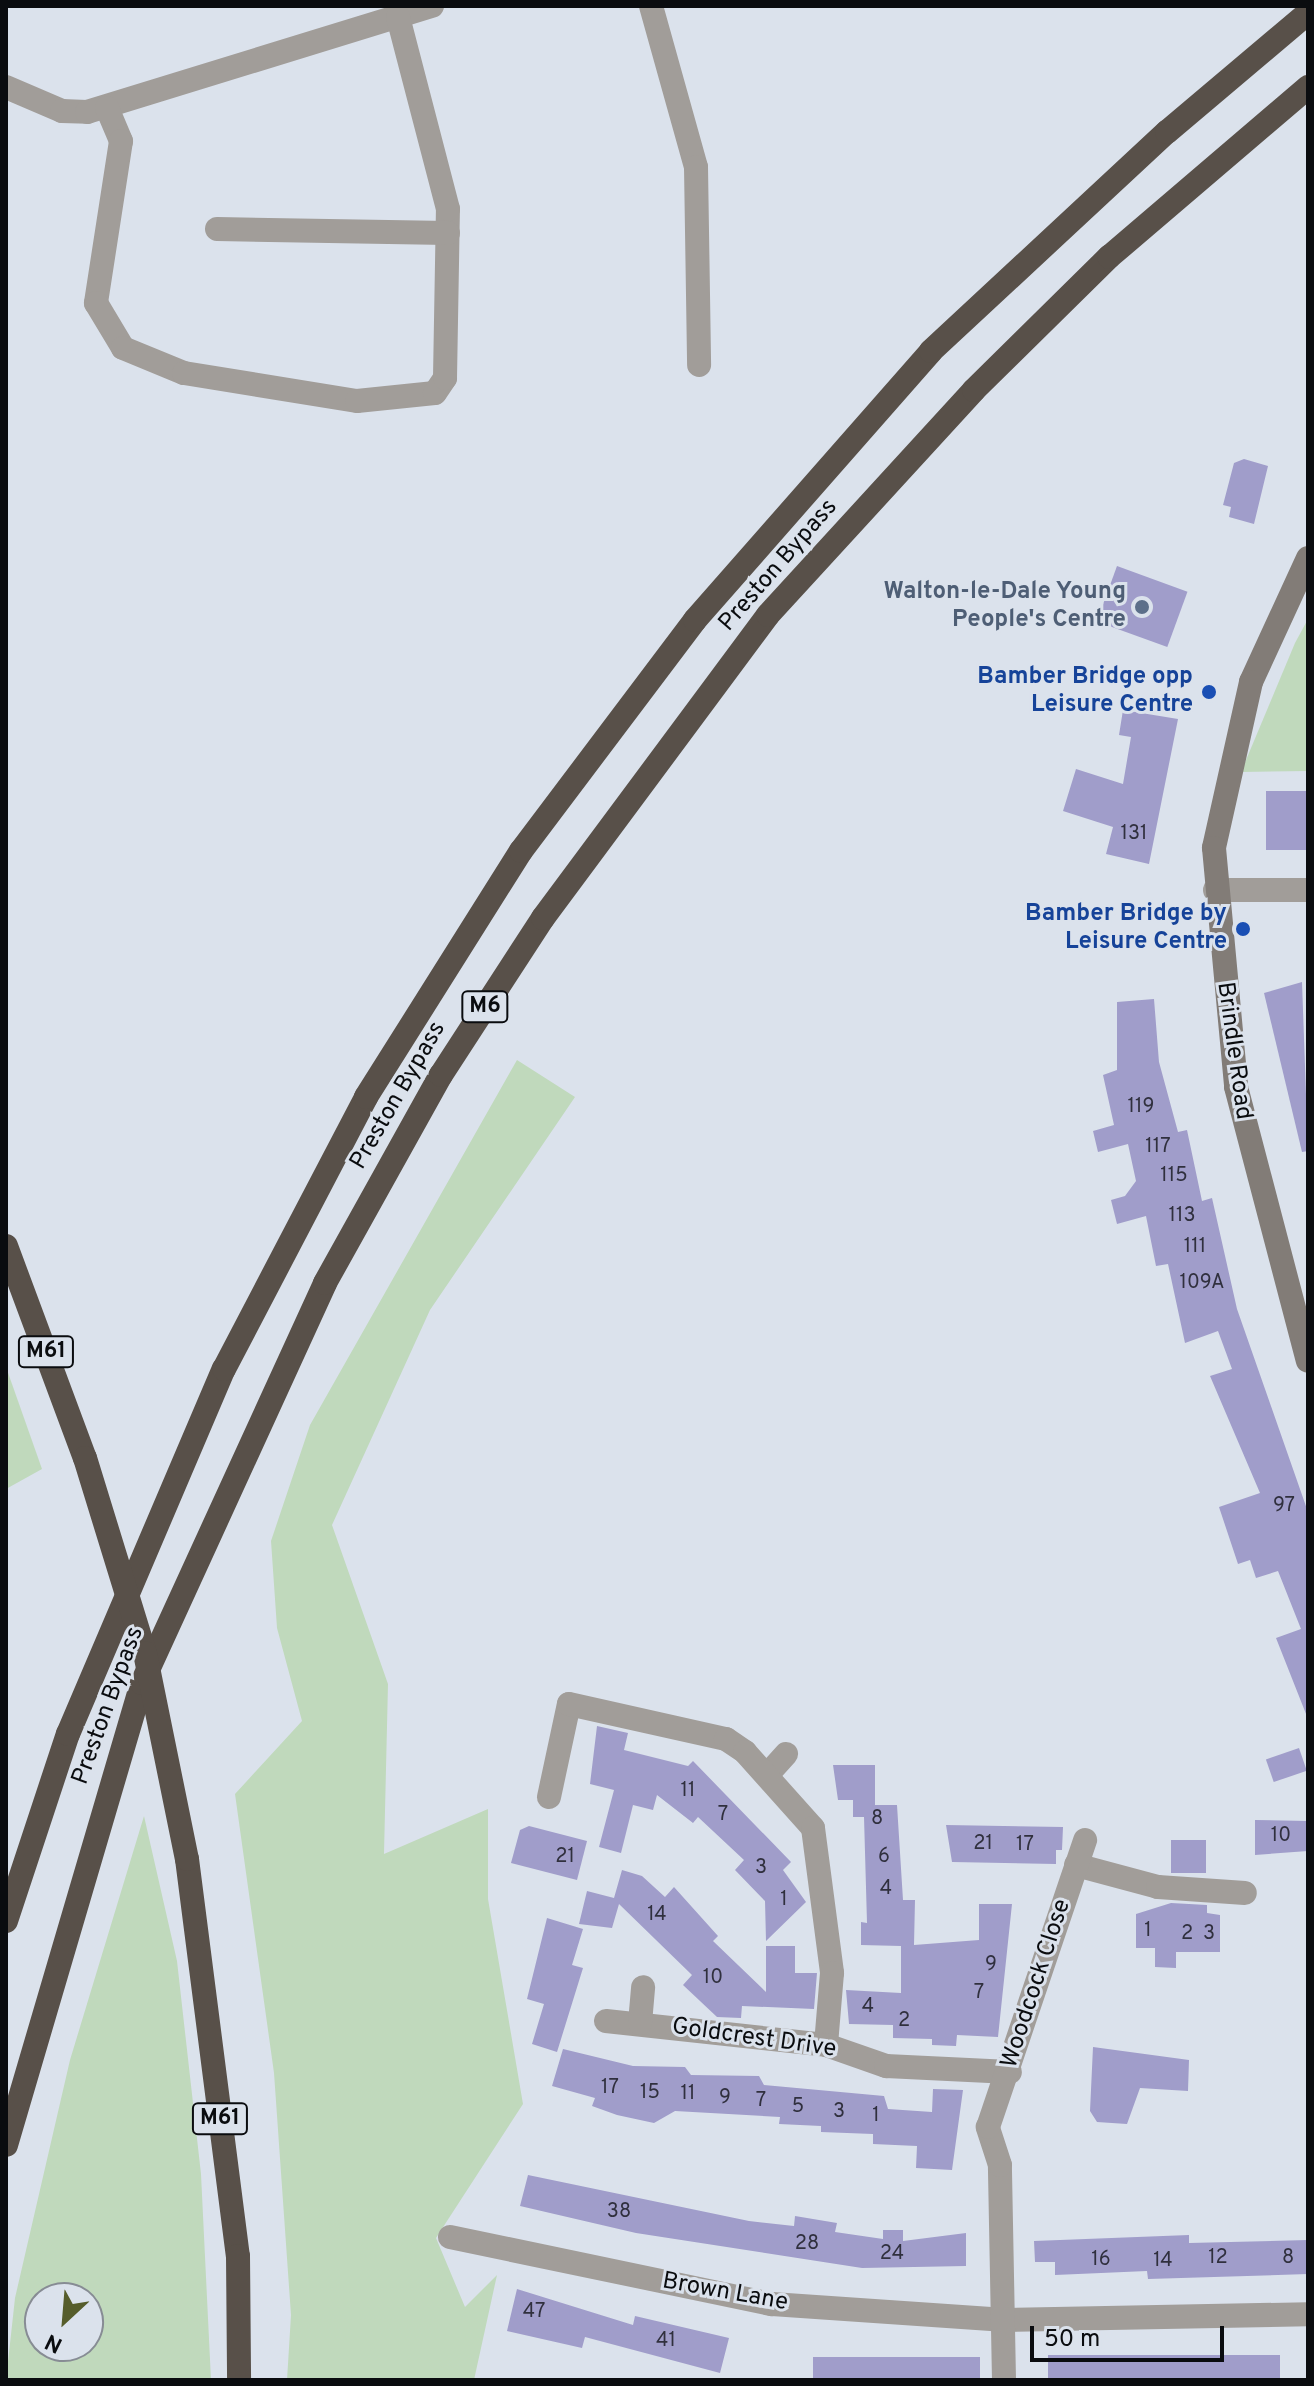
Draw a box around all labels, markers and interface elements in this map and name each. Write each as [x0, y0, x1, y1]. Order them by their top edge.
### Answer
street label: Preston Bypass [714, 494, 844, 638]
place label: Walton-le-Dale Young People's Centre [883, 579, 1126, 635]
marker: Walton-le-Dale Young People's Centre [1133, 598, 1151, 616]
place label: Bamber Bridge opp Leisure Centre [977, 664, 1193, 720]
marker: Bamber Bridge opp Leisure Centre [1200, 683, 1218, 701]
house number: 131 [1121, 822, 1147, 846]
place label: Bamber Bridge by Leisure Centre [1025, 901, 1227, 957]
marker: Bamber Bridge by Leisure Centre [1234, 920, 1252, 938]
street label: Brindle Road [1209, 980, 1257, 1122]
road number: M6 [461, 989, 509, 1025]
street label: Preston Bypass [345, 1017, 453, 1175]
house number: 119 [1128, 1095, 1154, 1119]
house number: 117 [1145, 1135, 1171, 1159]
house number: 115 [1160, 1164, 1188, 1188]
house number: 113 [1169, 1204, 1195, 1228]
house number: 111 [1184, 1235, 1206, 1259]
house number: 109A [1179, 1271, 1225, 1295]
road number: M61 [16, 1334, 76, 1370]
house number: 97 [1273, 1494, 1295, 1518]
street label: Preston Bypass [67, 1623, 151, 1789]
house number: 11 [681, 1779, 695, 1803]
house number: 7 [718, 1803, 728, 1827]
house number: 8 [871, 1807, 883, 1831]
house number: 10 [1271, 1824, 1291, 1848]
house number: 21 [973, 1832, 993, 1856]
house number: 17 [1016, 1833, 1034, 1857]
house number: 21 [555, 1845, 575, 1869]
house number: 6 [878, 1845, 890, 1869]
house number: 3 [755, 1856, 767, 1880]
house number: 4 [880, 1877, 892, 1901]
house number: 1 [780, 1888, 788, 1912]
street label: Woodcock Close [996, 1896, 1078, 2072]
house number: 14 [647, 1903, 667, 1927]
house number: 1 [1144, 1919, 1152, 1943]
house number: 2 [1181, 1922, 1193, 1946]
house number: 3 [1203, 1922, 1215, 1946]
house number: 9 [985, 1953, 997, 1977]
house number: 10 [703, 1966, 723, 1990]
house number: 7 [974, 1981, 984, 2005]
house number: 4 [862, 1995, 874, 2019]
house number: 2 [898, 2009, 910, 2033]
street label: Goldcrest Drive [670, 2013, 838, 2065]
house number: 17 [601, 2076, 619, 2100]
house number: 15 [640, 2081, 660, 2105]
house number: 11 [681, 2082, 695, 2106]
house number: 9 [719, 2086, 731, 2110]
house number: 7 [756, 2089, 766, 2113]
house number: 5 [792, 2095, 804, 2119]
house number: 3 [833, 2100, 845, 2124]
road number: M61 [190, 2101, 250, 2137]
house number: 1 [872, 2104, 880, 2128]
house number: 38 [607, 2200, 631, 2224]
house number: 28 [795, 2232, 819, 2256]
house number: 24 [880, 2242, 904, 2266]
house number: 12 [1208, 2246, 1228, 2270]
house number: 8 [1282, 2246, 1294, 2270]
house number: 16 [1091, 2248, 1111, 2272]
house number: 14 [1153, 2249, 1173, 2273]
street label: Brown Lane [660, 2268, 790, 2318]
north arrow [24, 2282, 104, 2362]
house number: 47 [523, 2300, 545, 2324]
scale bar [1034, 2310, 1228, 2360]
text: 50 m [1044, 2325, 1100, 2355]
text: N [41, 2327, 67, 2358]
house number: 41 [656, 2329, 676, 2353]

